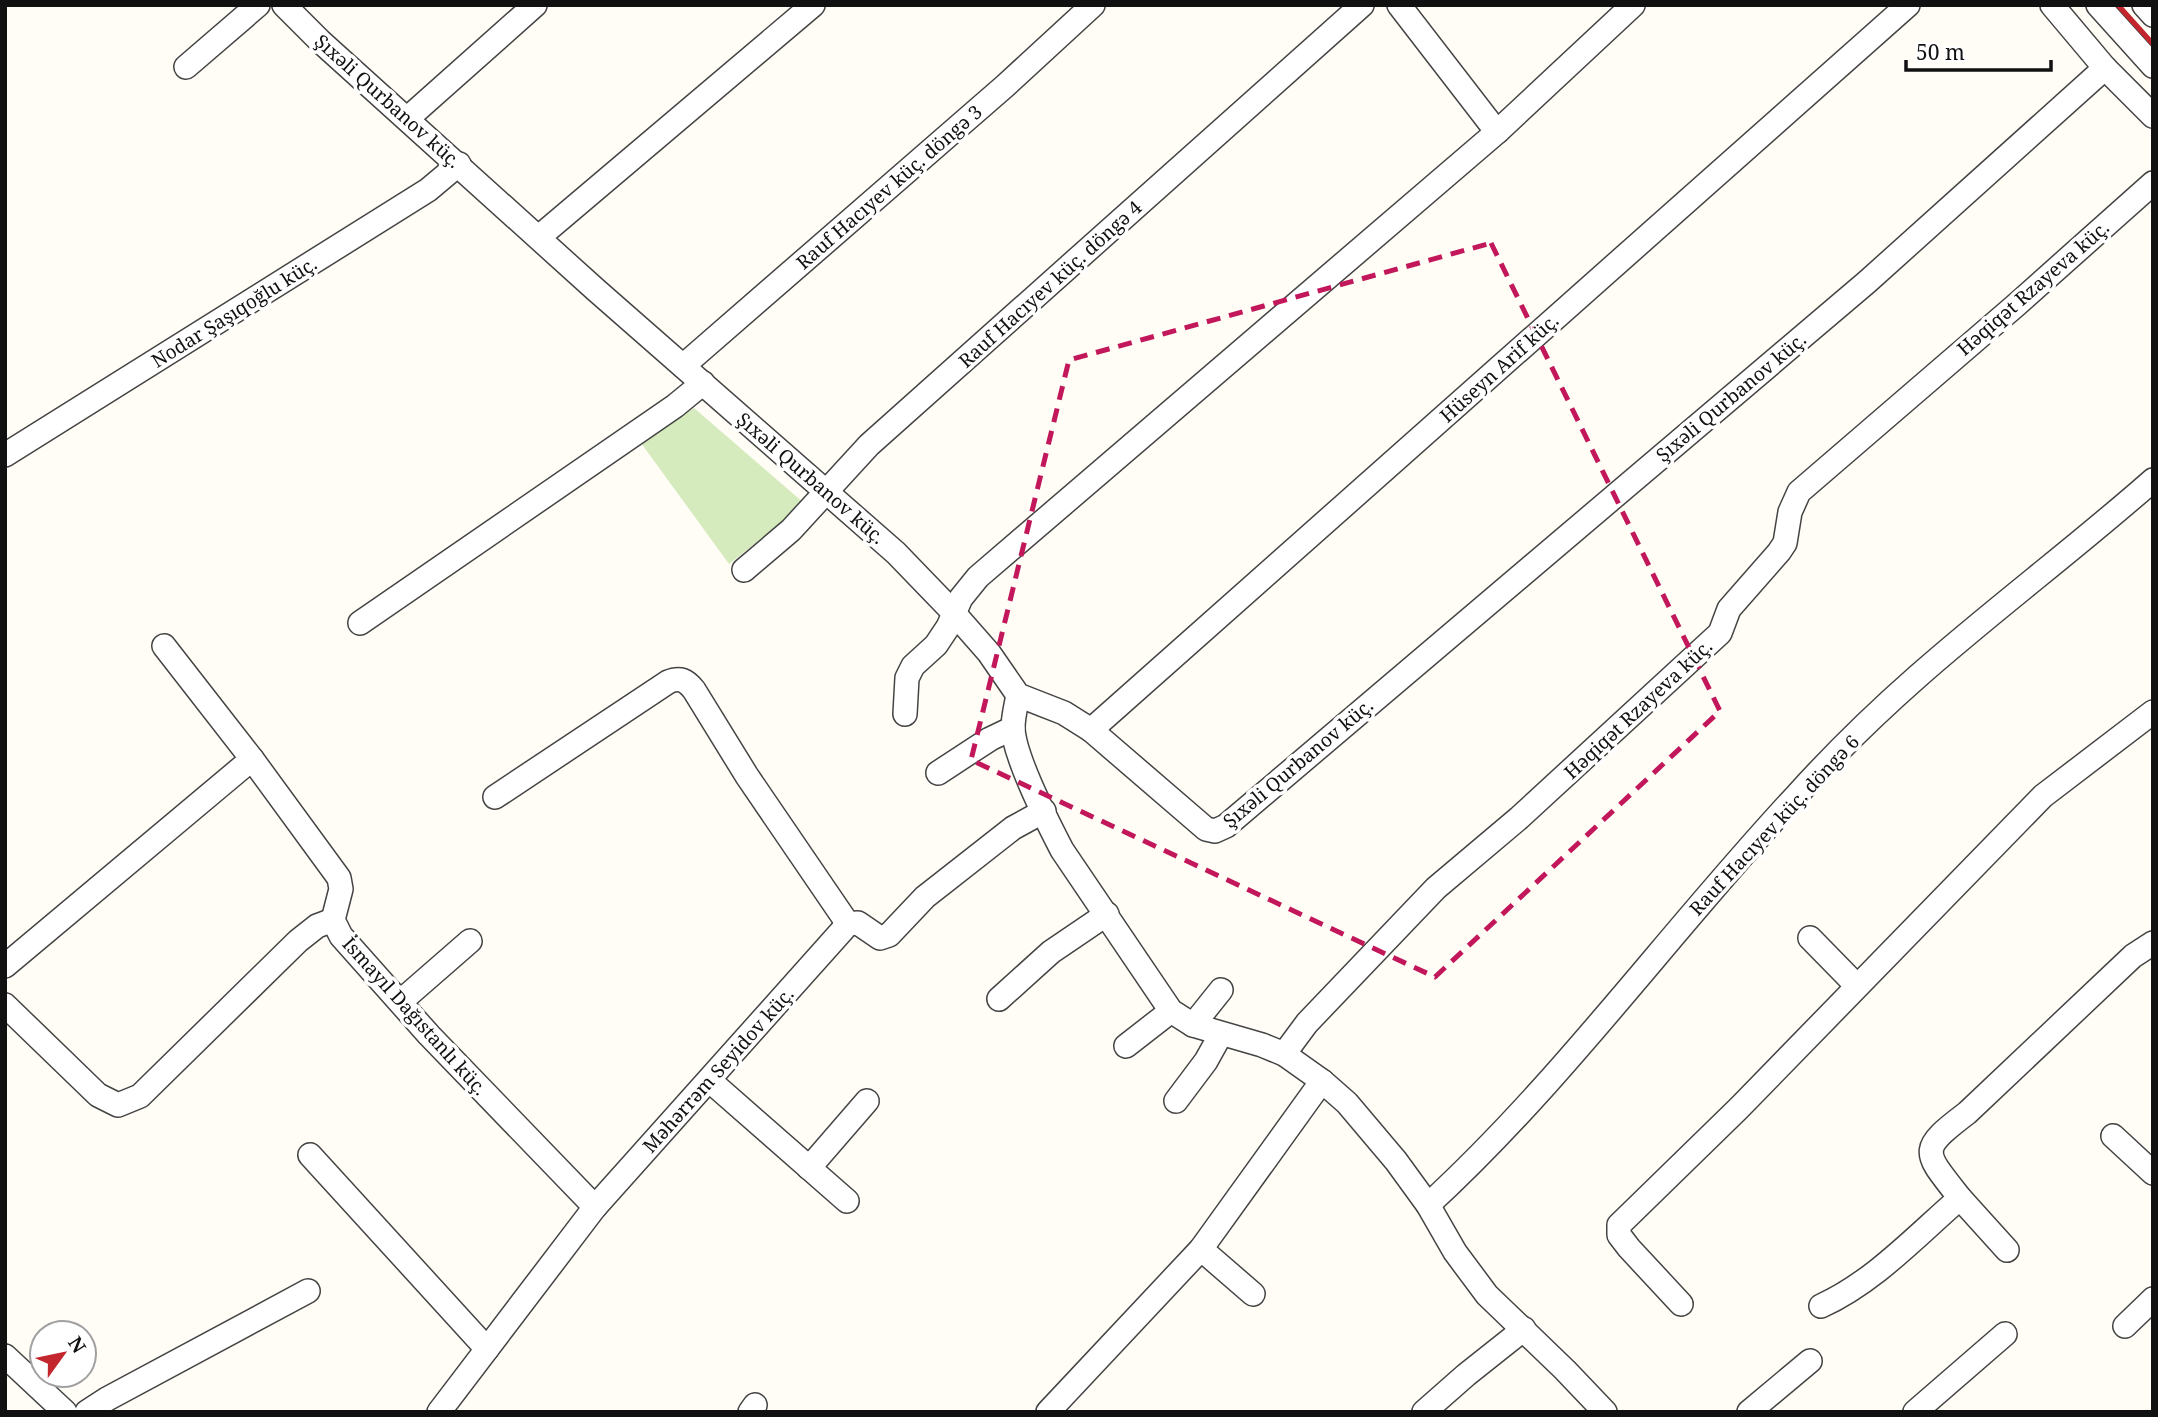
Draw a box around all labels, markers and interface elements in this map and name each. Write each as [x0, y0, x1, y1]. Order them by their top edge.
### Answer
street label: Şıxəli Qurbanov küç. [309, 28, 467, 174]
scale bar [1906, 28, 2051, 72]
text: 50 m [1916, 38, 1965, 66]
street label: Rauf Hacıyev küç. döngə 3 [791, 99, 987, 275]
street label: Rauf Hacıyev küç. döngə 4 [953, 194, 1148, 373]
street label: Həqiqət Rzayeva küç. [1951, 215, 2115, 361]
street label: Nodar Şaşıqoğlu küç. [146, 251, 322, 373]
street label: Hüseyn Arif küç. [1434, 308, 1564, 428]
street label: Şıxəli Qurbanov küç. [1650, 326, 1812, 468]
street label: Şıxəli Qurbanov küç. [731, 406, 891, 550]
street label: Həqiqət Rzayeva küç. [1558, 633, 1718, 785]
street label: Şıxəli Qurbanov küç. [1217, 692, 1379, 834]
street label: Rauf Hacıyev küç. döngə 6 [1683, 729, 1865, 921]
street label: İsmayıl Dağıstanlı küç. [337, 931, 493, 1101]
street label: Məhərrəm Seyidov küç. [637, 982, 799, 1158]
north arrow [28, 1319, 98, 1389]
text: N [62, 1331, 92, 1358]

